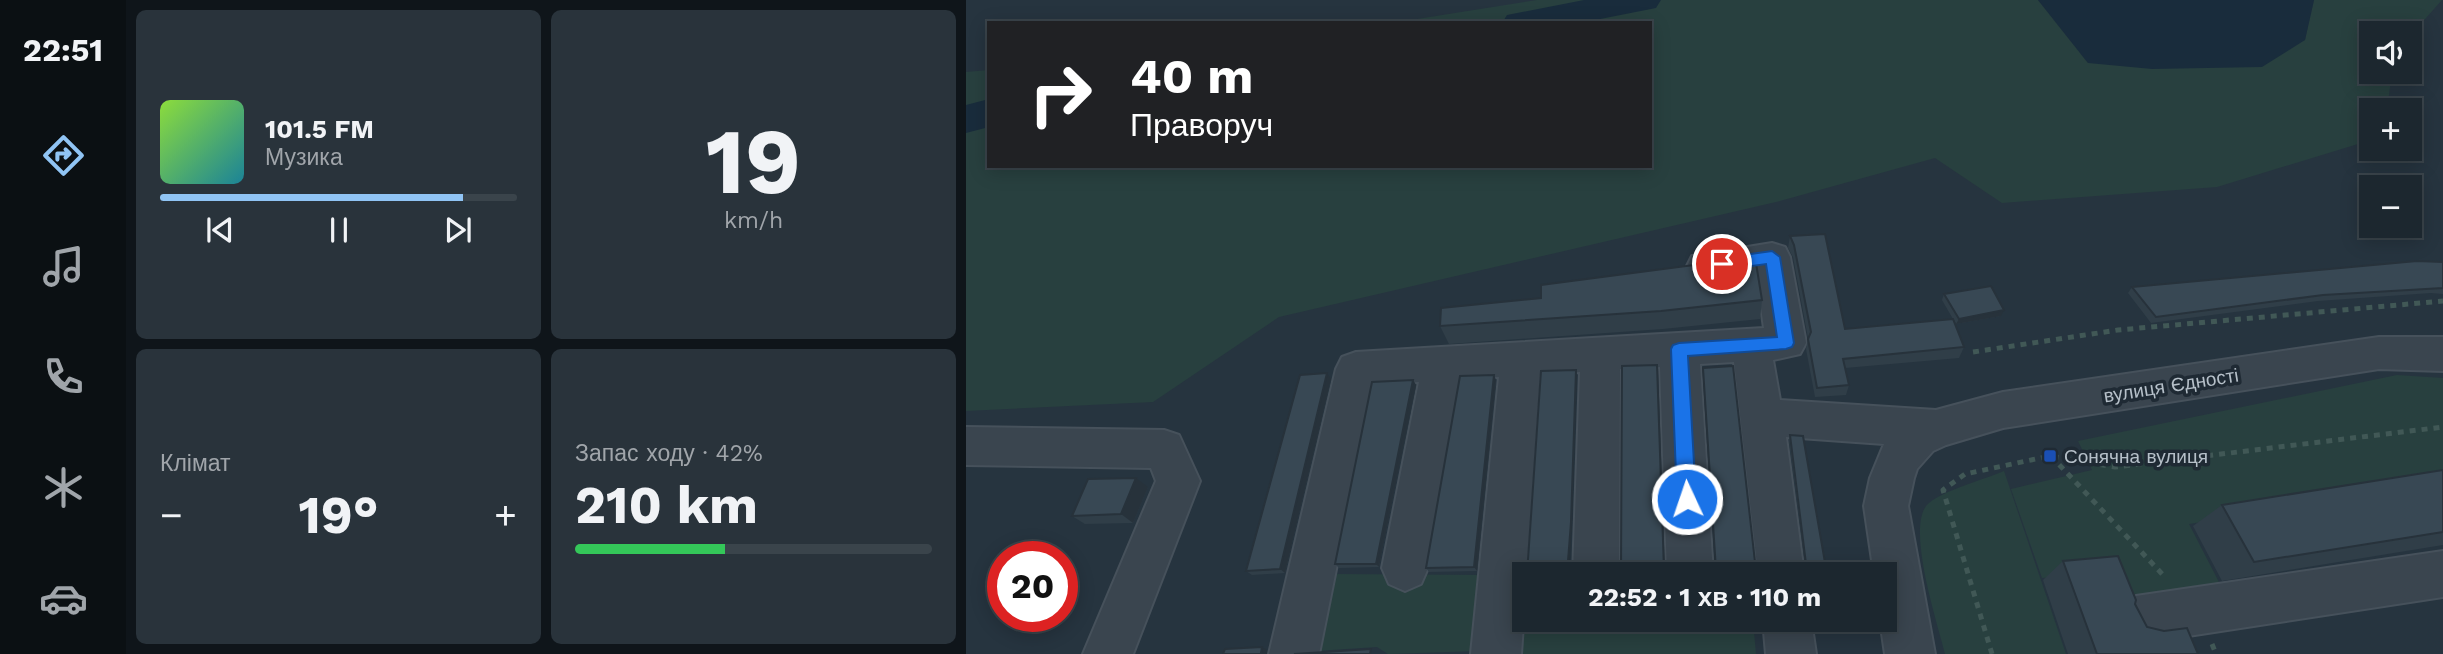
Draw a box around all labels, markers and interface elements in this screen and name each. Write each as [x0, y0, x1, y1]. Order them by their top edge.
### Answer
map controls [2359, 21, 2422, 238]
button: sound [2359, 21, 2422, 84]
text: 22:51 [23, 31, 103, 69]
text: 40 m [1130, 47, 1253, 105]
icon: right [1015, 49, 1106, 140]
button: + [2359, 98, 2422, 161]
text: Праворуч [1130, 106, 1273, 144]
text: 19 [706, 108, 801, 215]
text: 101.5 FM [265, 114, 374, 144]
icon: directions [39, 131, 88, 180]
text: Музика [265, 144, 343, 171]
button: − [2359, 175, 2422, 238]
text: km/h [724, 207, 783, 234]
icon: previous [201, 211, 239, 249]
icon: pause [320, 211, 358, 249]
icon: next [439, 211, 477, 249]
pin [1692, 234, 1752, 294]
icon: music [39, 242, 88, 291]
icon: arrive [1703, 245, 1741, 283]
icon: phone [39, 352, 88, 401]
street label: вулиця Єдності [2102, 363, 2240, 408]
text: Запас ходу · 42% [575, 440, 763, 467]
place label: Сонячна вулиця [2064, 445, 2208, 468]
marker: Сонячна вулиця [2042, 448, 2058, 464]
text: Клімат [160, 450, 231, 477]
position arrow [1650, 462, 1724, 536]
icon: climate [39, 463, 88, 512]
text: 210 km [575, 475, 758, 536]
text: 19° [298, 485, 379, 546]
text: − [160, 493, 183, 537]
text: + [494, 493, 517, 537]
speed limit sign: 20 [987, 541, 1078, 632]
icon: car [39, 574, 88, 623]
text: 22:52 · 1 хв · 110 m [1588, 582, 1821, 612]

